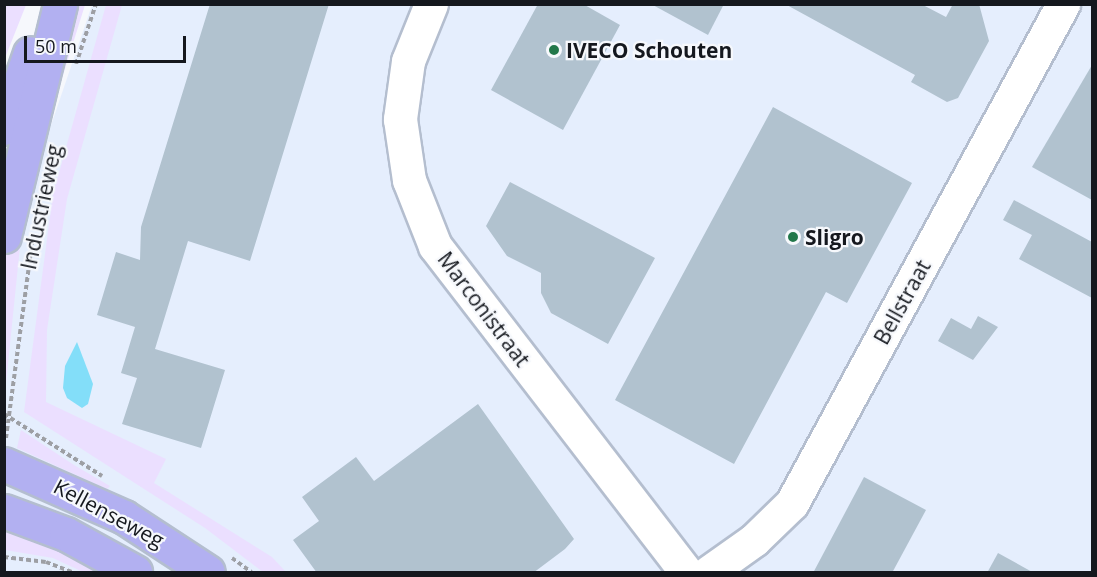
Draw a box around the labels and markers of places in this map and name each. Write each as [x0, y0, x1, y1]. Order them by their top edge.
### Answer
place label: IVECO Schouten [566, 37, 732, 63]
marker: IVECO Schouten [547, 43, 561, 57]
place label: Sligro [805, 224, 864, 250]
marker: Sligro [786, 230, 800, 244]

